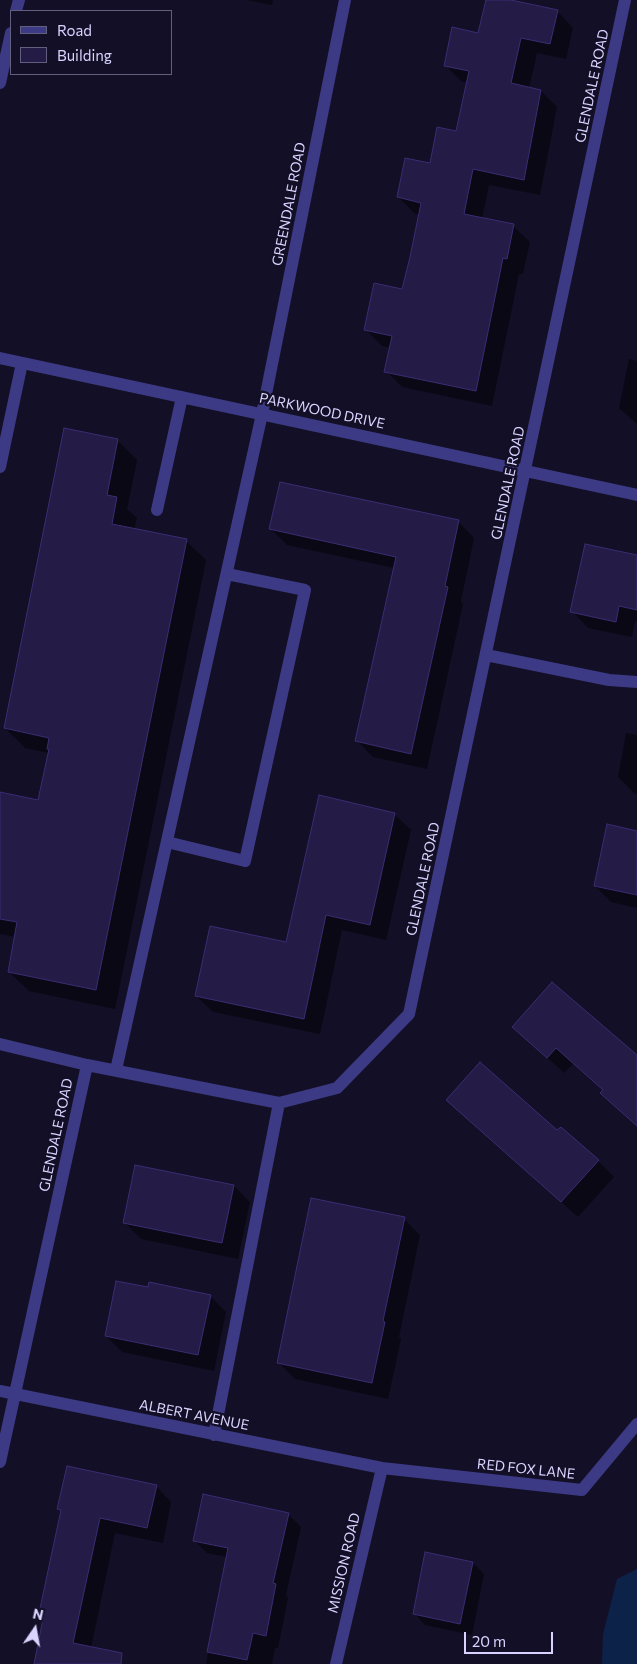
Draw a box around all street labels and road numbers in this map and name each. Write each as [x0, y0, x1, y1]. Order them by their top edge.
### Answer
street label: GLENDALE ROAD [572, 28, 612, 144]
street label: GREENDALE ROAD [269, 141, 309, 267]
street label: PARKWOOD DRIVE [258, 389, 386, 433]
street label: GLENDALE ROAD [488, 425, 528, 541]
street label: GLENDALE ROAD [403, 821, 443, 937]
street label: GLENDALE ROAD [36, 1077, 76, 1193]
street label: ALBERT AVENUE [138, 1396, 250, 1434]
street label: RED FOX LANE [476, 1456, 576, 1482]
street label: MISSION ROAD [324, 1511, 364, 1615]

